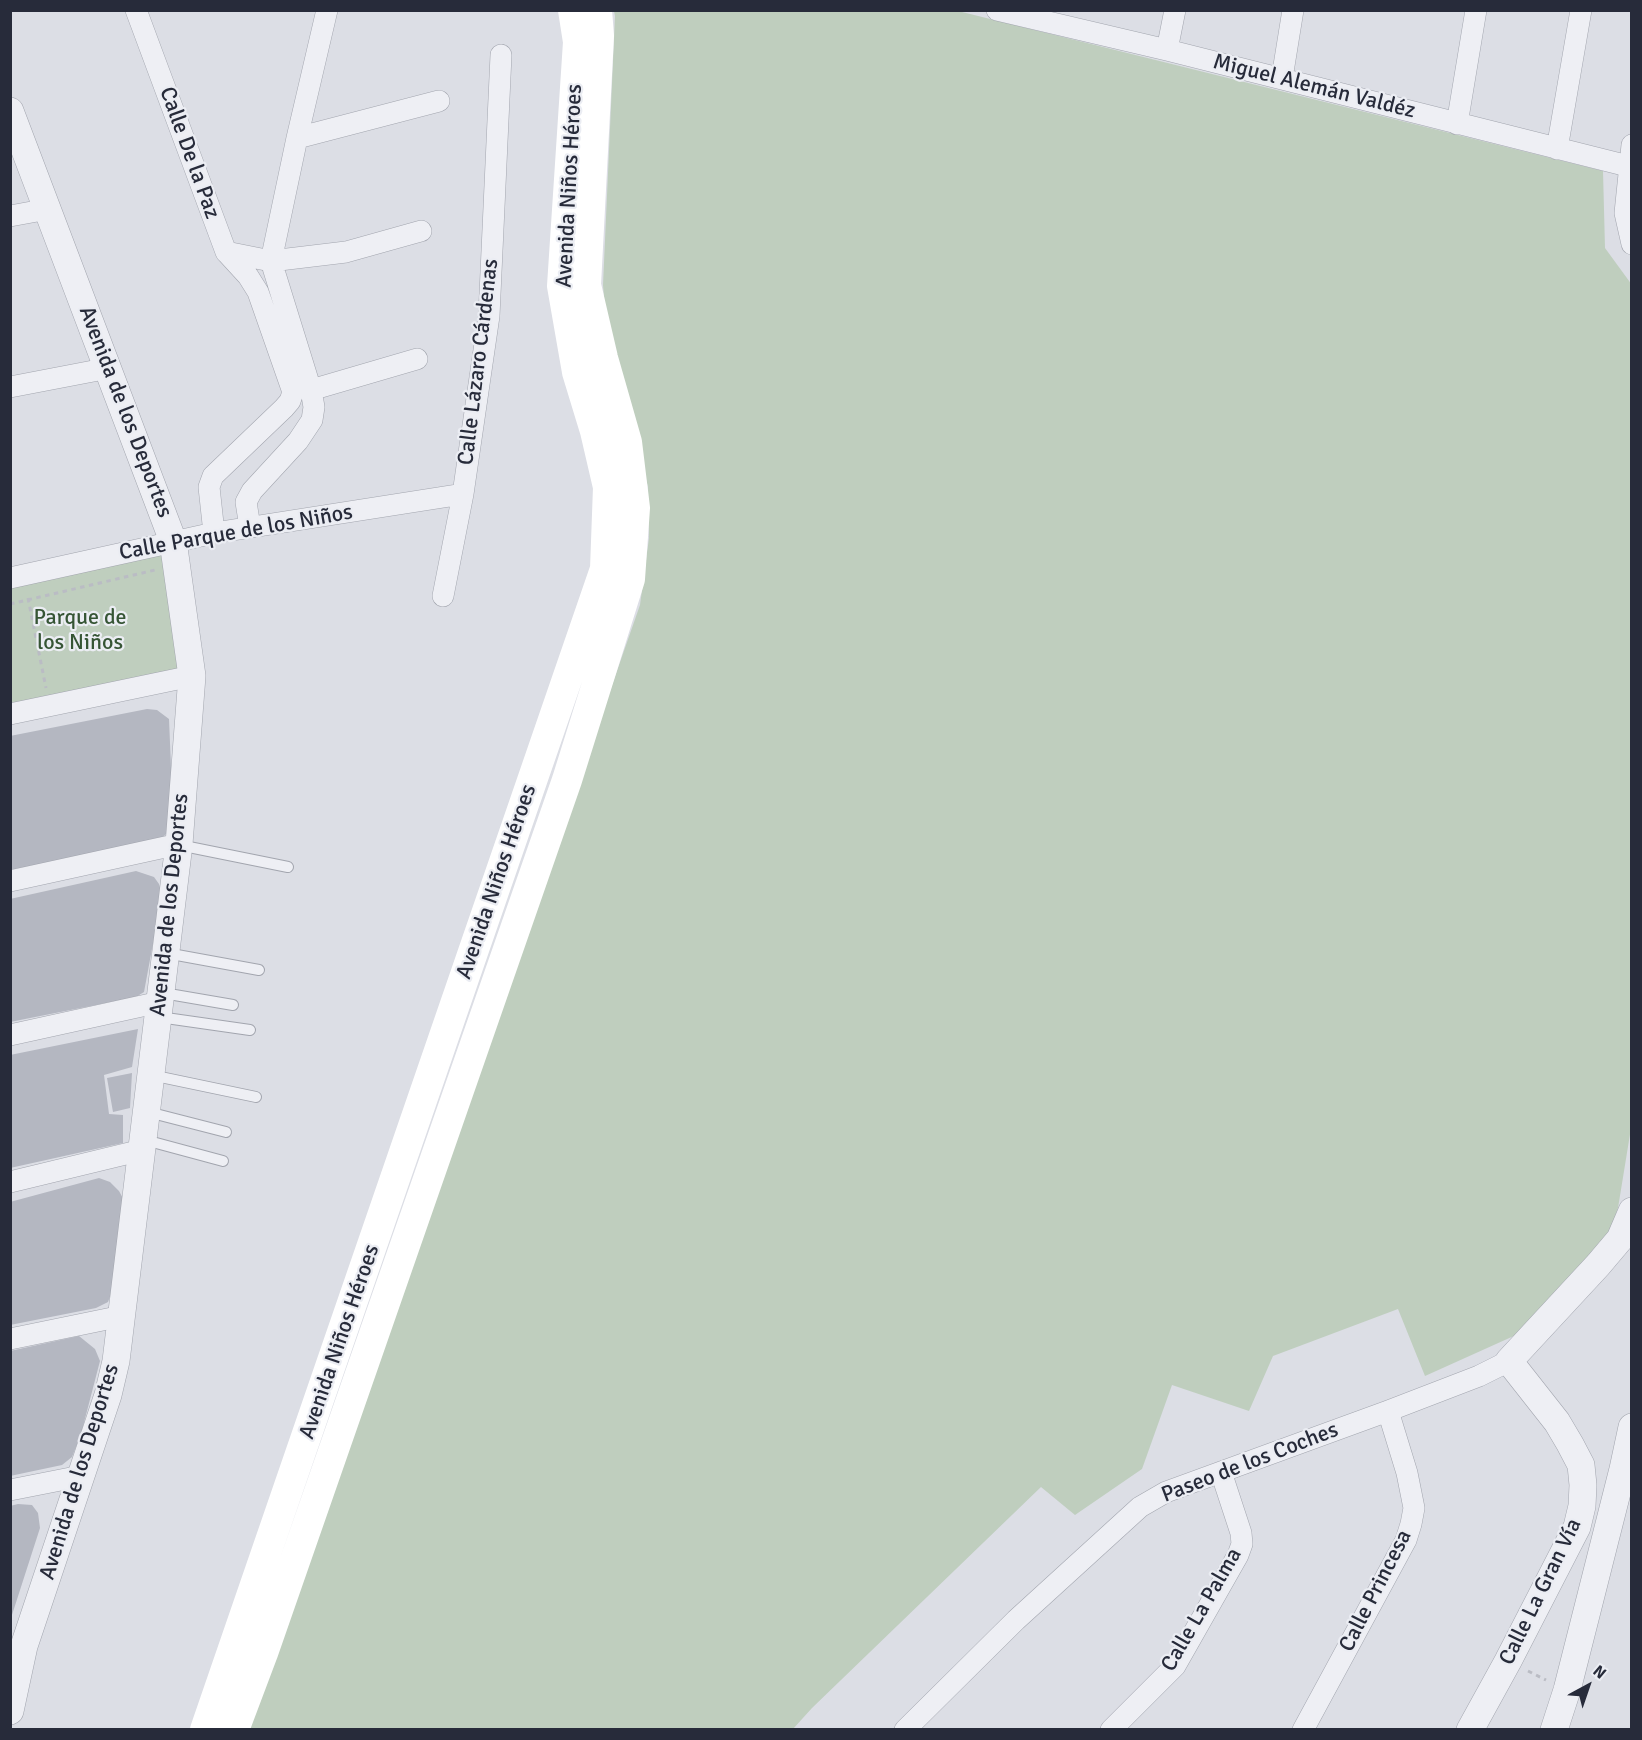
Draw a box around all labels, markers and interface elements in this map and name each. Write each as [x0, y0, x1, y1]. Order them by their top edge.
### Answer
street label: Miguel Alemán Valdéz [1210, 49, 1418, 125]
street label: Calle De la Paz [153, 84, 225, 222]
street label: Avenida Niños Héroes [551, 84, 589, 288]
street label: Calle Lázaro Cárdenas [453, 257, 505, 467]
street label: Avenida de los Deportes [73, 303, 177, 521]
street label: Calle Parque de los Niños [117, 499, 355, 567]
park label: Parque de los Niños [33, 605, 127, 656]
street label: Avenida Niños Héroes [451, 781, 543, 983]
street label: Avenida de los Deportes [145, 792, 195, 1018]
street label: Avenida Niños Héroes [294, 1241, 386, 1443]
street label: Avenida de los Deportes [35, 1361, 125, 1583]
street label: Paseo de los Coches [1158, 1417, 1342, 1509]
street label: Calle La Gran Vía [1494, 1514, 1588, 1670]
street label: Calle Princesa [1334, 1526, 1418, 1656]
street label: Calle La Palma [1156, 1544, 1248, 1676]
north arrow [1558, 1656, 1618, 1716]
text: N [1589, 1661, 1610, 1683]

